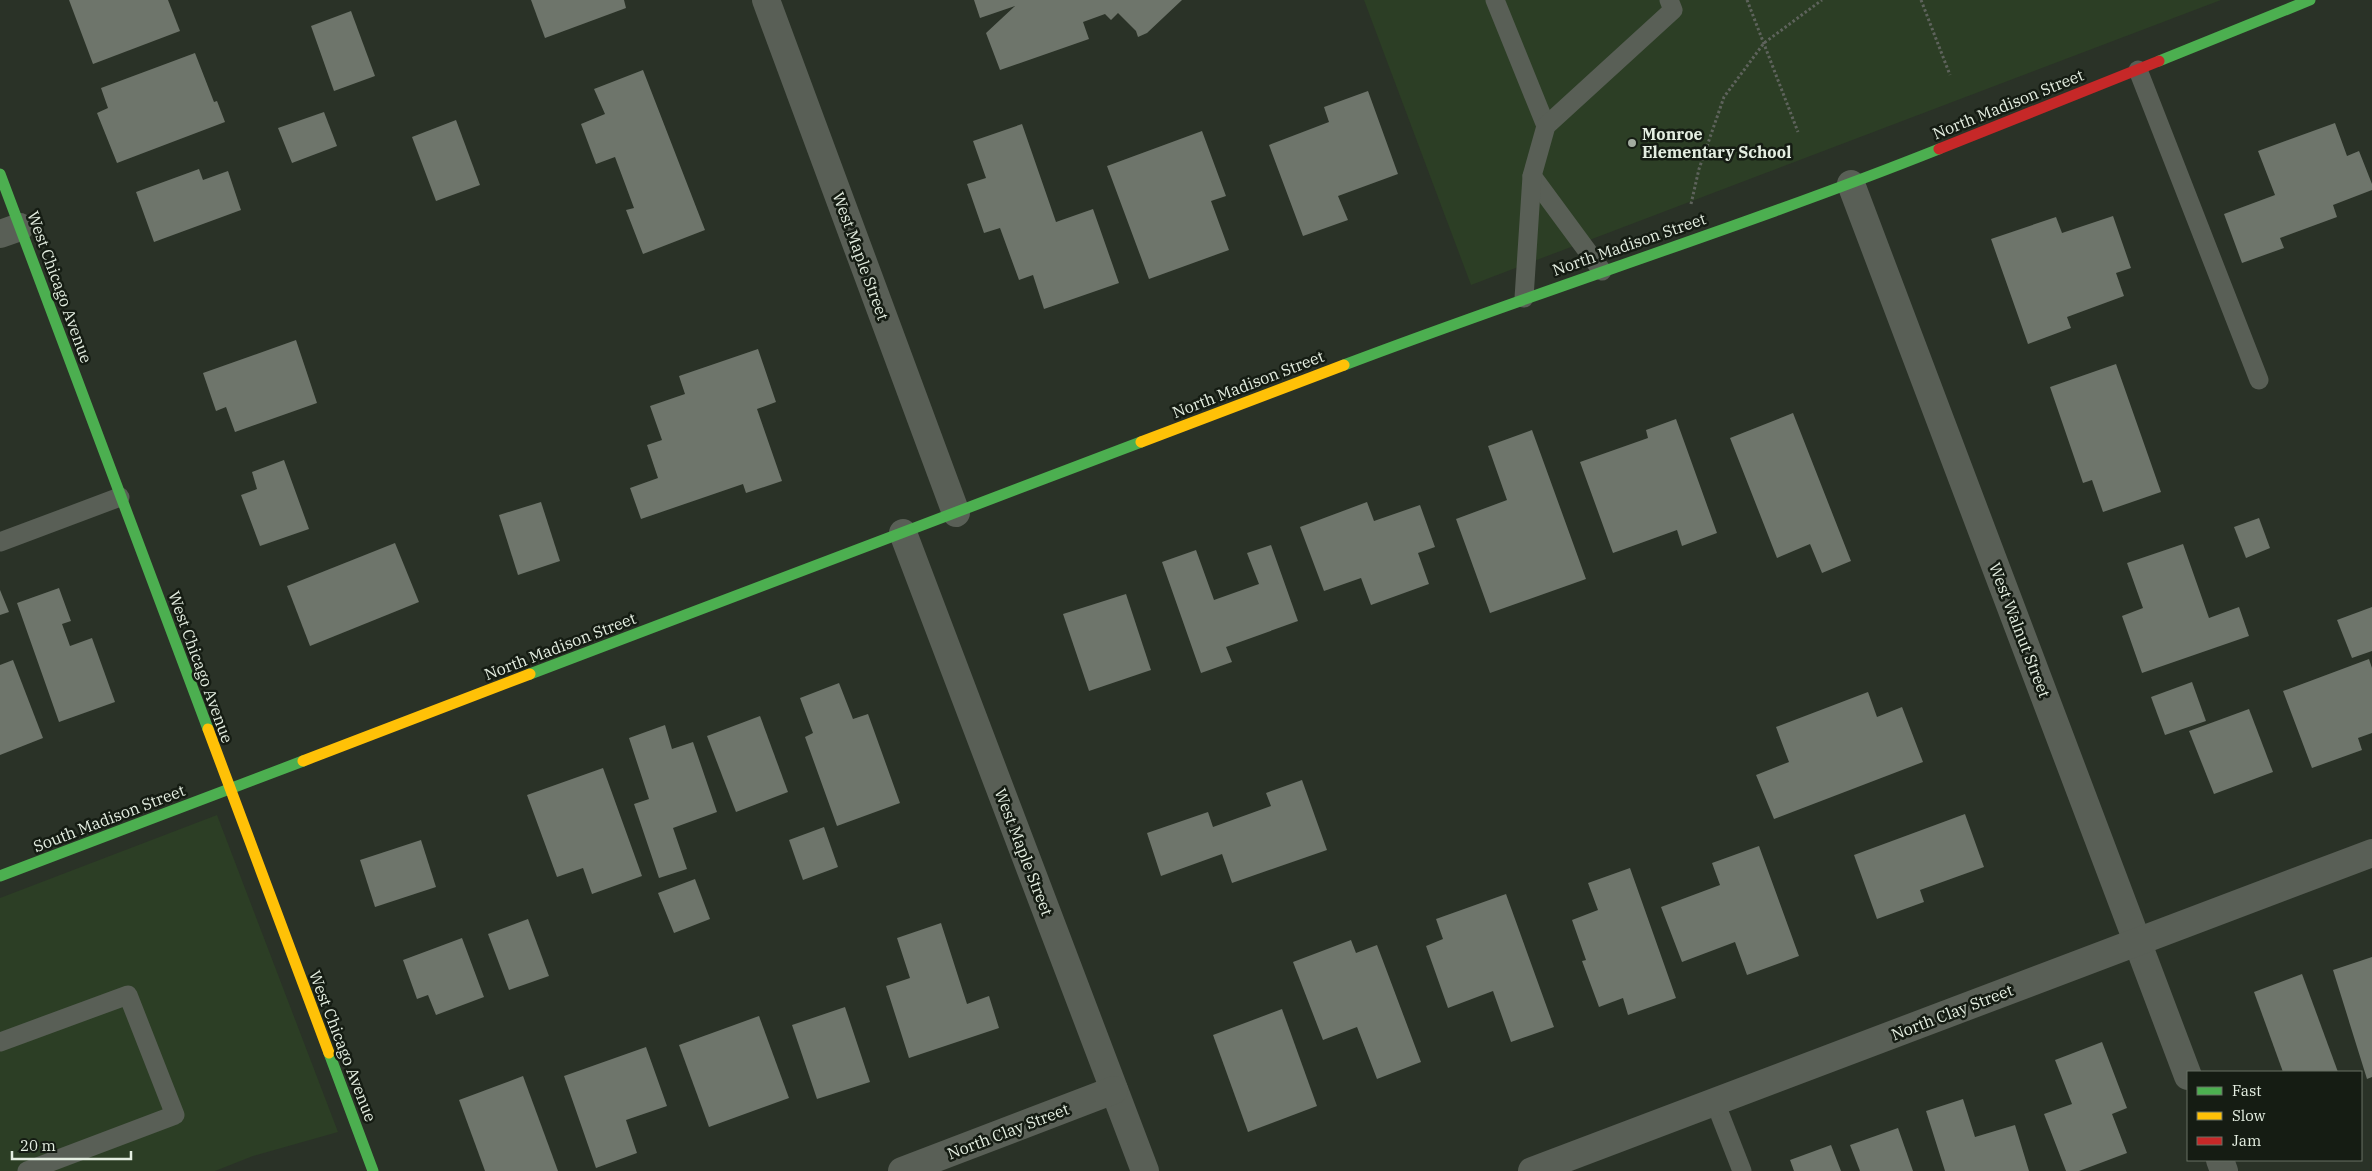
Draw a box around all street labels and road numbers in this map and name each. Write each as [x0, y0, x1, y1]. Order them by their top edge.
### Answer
street label: North Madison Street [1930, 64, 2087, 143]
street label: West Maple Street [829, 189, 894, 323]
street label: West Chicago Avenue [23, 208, 97, 366]
street label: North Madison Street [1550, 208, 1709, 280]
street label: North Madison Street [1169, 346, 1327, 422]
street label: West Walnut Street [1985, 560, 2055, 701]
street label: West Chicago Avenue [164, 588, 238, 746]
street label: North Madison Street [481, 608, 639, 684]
street label: South Madison Street [30, 780, 188, 856]
street label: West Maple Street [990, 785, 1058, 919]
street label: West Chicago Avenue [305, 968, 381, 1124]
street label: North Clay Street [1888, 979, 2016, 1044]
street label: North Clay Street [944, 1098, 1072, 1163]

